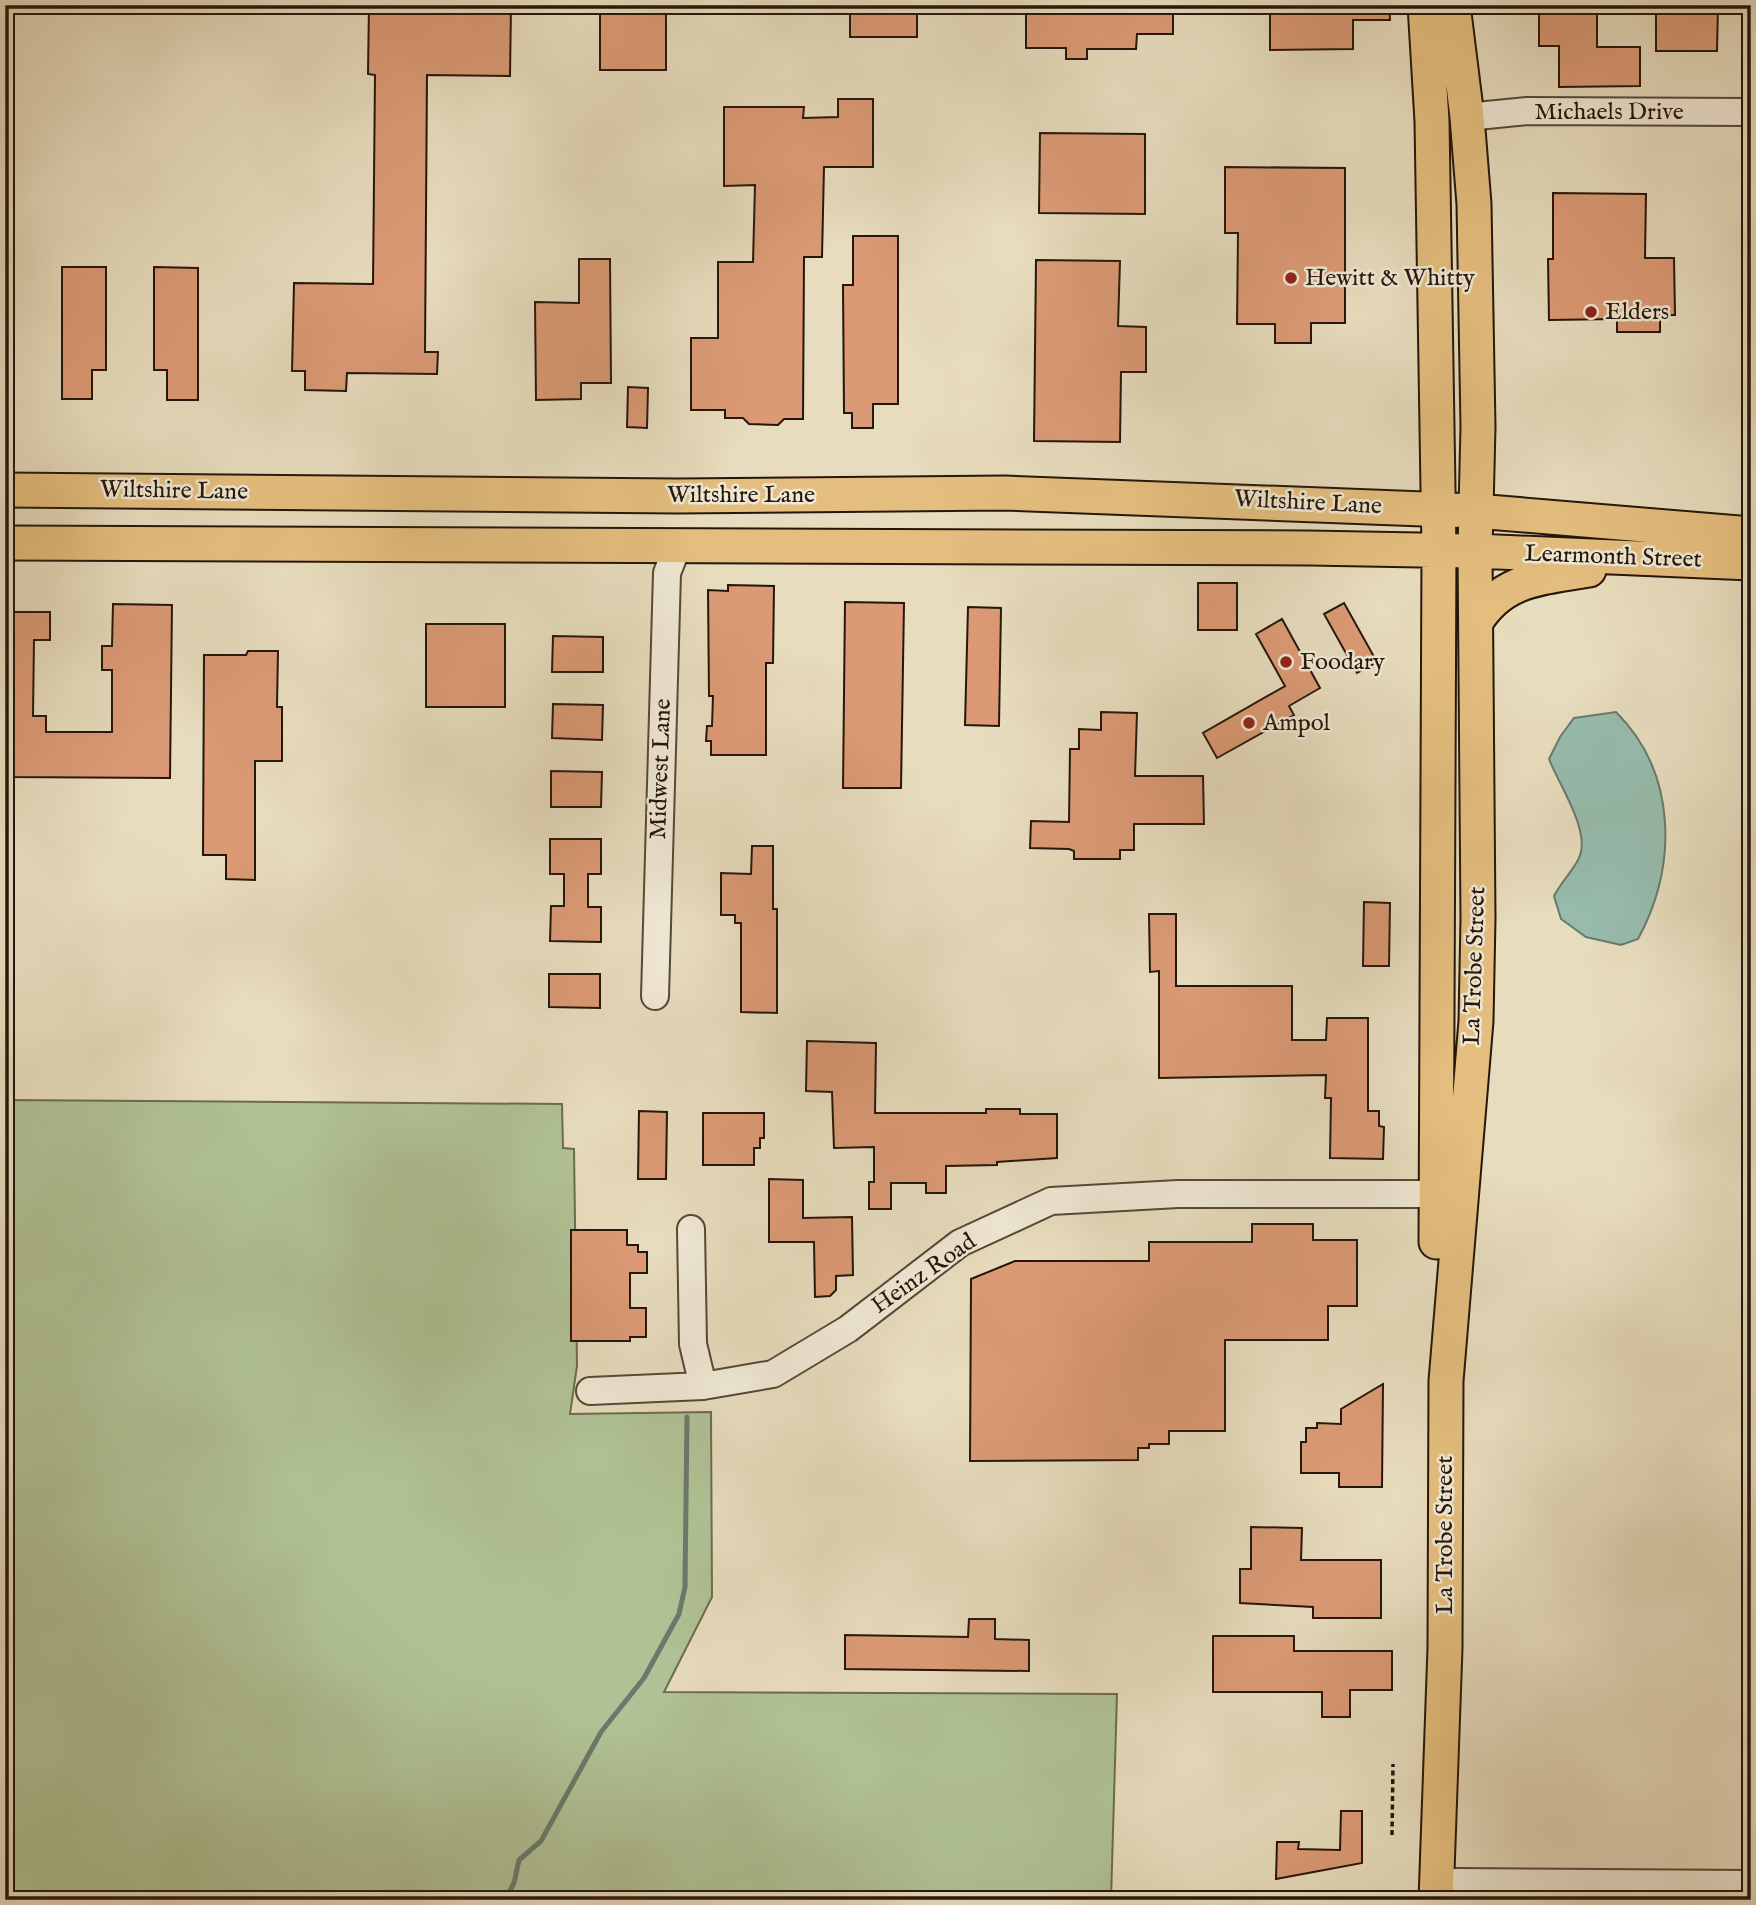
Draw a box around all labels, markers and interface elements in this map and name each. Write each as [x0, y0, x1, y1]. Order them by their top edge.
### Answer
street label: Michaels Drive [1534, 97, 1684, 128]
place label: Hewitt & Whitty [1305, 263, 1475, 294]
marker: Hewitt & Whitty [1283, 270, 1299, 286]
place label: Elders [1605, 297, 1669, 328]
marker: Elders [1583, 304, 1599, 320]
street label: Wiltshire Lane [100, 474, 248, 508]
street label: Wiltshire Lane [667, 480, 815, 511]
street label: Wiltshire Lane [1233, 484, 1383, 522]
street label: Learmonth Street [1524, 538, 1702, 576]
place label: Foodary [1300, 647, 1385, 678]
marker: Foodary [1278, 654, 1294, 670]
street label: Midwest Lane [643, 698, 679, 840]
place label: Ampol [1262, 708, 1331, 739]
marker: Ampol [1241, 715, 1257, 731]
street label: La Trobe Street [1457, 886, 1493, 1046]
street label: Heinz Road [866, 1226, 983, 1321]
street label: La Trobe Street [1430, 1456, 1461, 1614]

